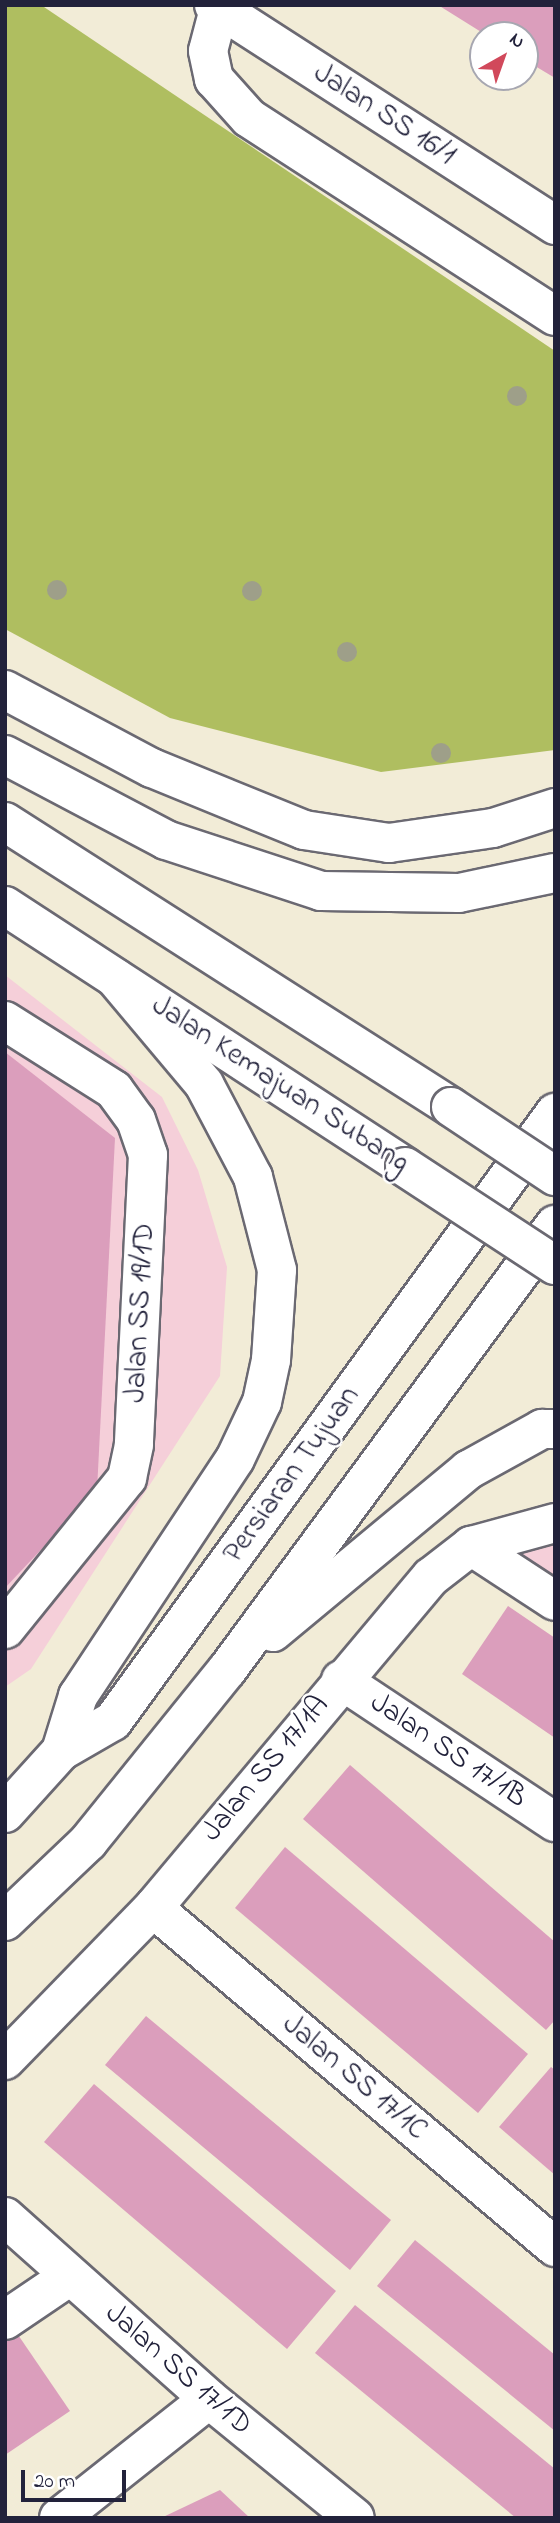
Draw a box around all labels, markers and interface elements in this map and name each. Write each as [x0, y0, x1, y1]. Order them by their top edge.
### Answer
north arrow [469, 21, 539, 91]
text: N [503, 27, 530, 56]
street label: Jalan SS 16/1 [306, 56, 462, 174]
street label: Jalan Kemajuan Subang [144, 988, 416, 1182]
street label: Jalan SS 19/1D [118, 1222, 164, 1404]
street label: Persiaran Tujuan [216, 1380, 368, 1570]
street label: Jalan SS 17/1B [363, 1685, 533, 1817]
street label: Jalan SS 17/1A [194, 1689, 338, 1849]
street label: Jalan SS 17/1C [274, 2007, 434, 2149]
street label: Jalan SS 17/1D [97, 2296, 259, 2444]
scale bar [24, 2456, 130, 2500]
text: 20 m [34, 2467, 75, 2497]

